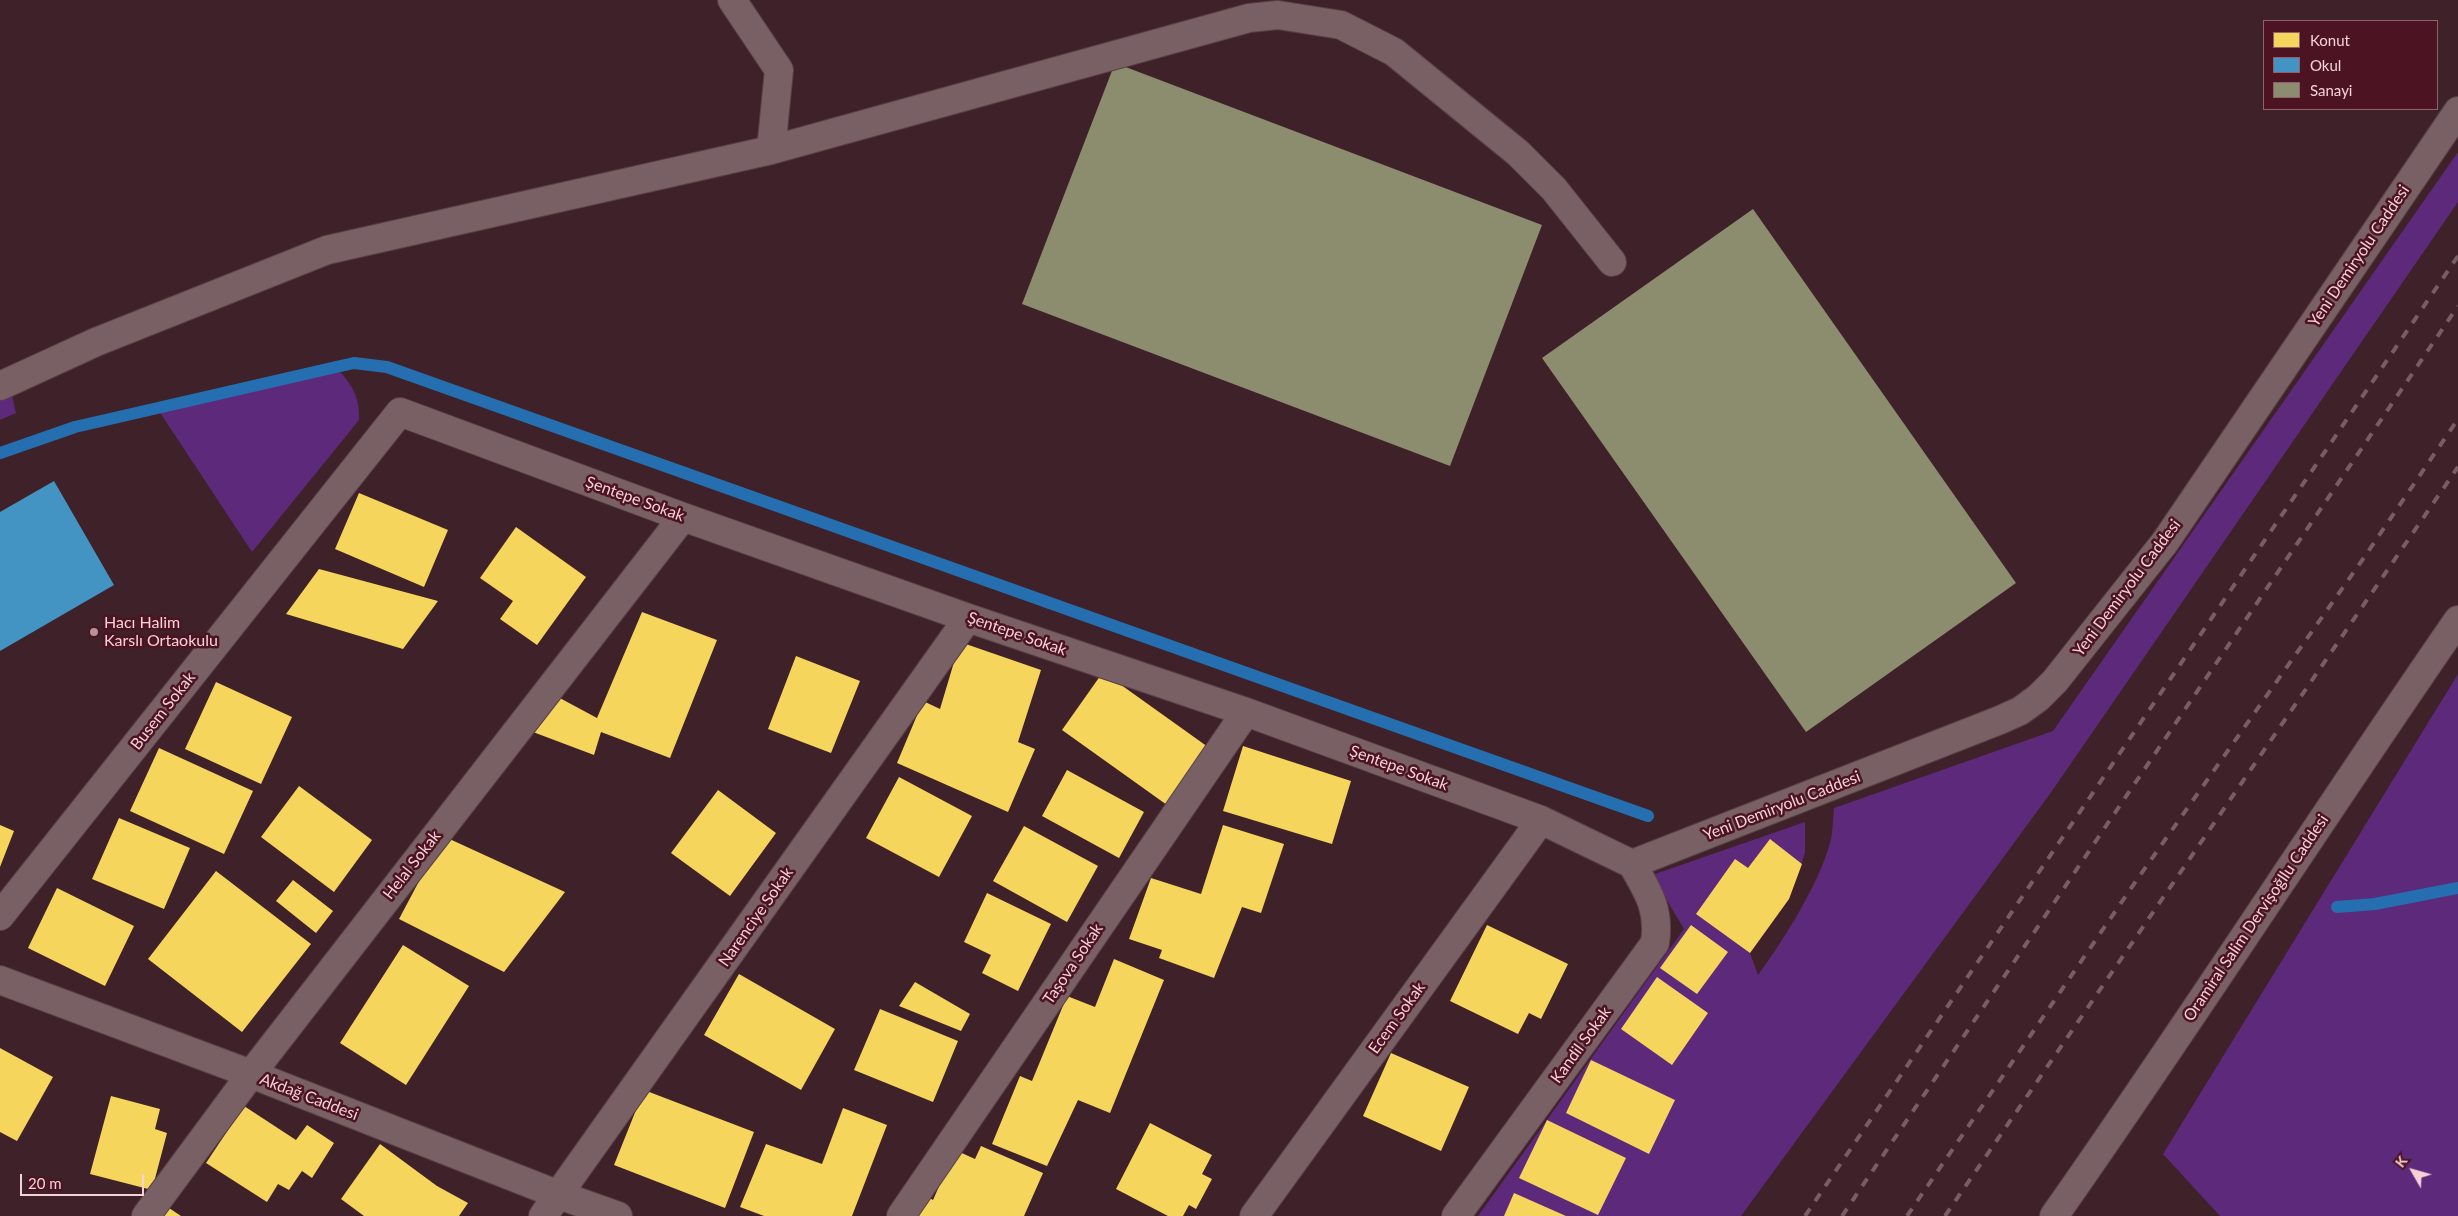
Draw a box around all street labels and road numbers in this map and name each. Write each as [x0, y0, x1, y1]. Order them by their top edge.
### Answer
street label: Yeni Demiryolu Caddesi [2304, 182, 2414, 330]
street label: Şentepe Sokak [583, 472, 687, 526]
street label: Yeni Demiryolu Caddesi [2069, 516, 2185, 660]
street label: Şentepe Sokak [965, 608, 1069, 660]
street label: Busem Sokak [127, 668, 199, 754]
street label: Şentepe Sokak [1347, 741, 1451, 795]
street label: Yeni Demiryolu Caddesi [1701, 767, 1863, 845]
street label: Oramiral Salim Dervişoğllu Caddesi [2179, 811, 2333, 1025]
street label: Helal Sokak [379, 827, 445, 903]
street label: Narenciye Sokak [715, 864, 797, 970]
street label: Taşova Sokak [1039, 920, 1107, 1008]
street label: Ecem Sokak [1365, 978, 1429, 1058]
street label: Kandil Sokak [1547, 1003, 1615, 1087]
street label: Akdağ Caddesi [257, 1069, 361, 1125]

